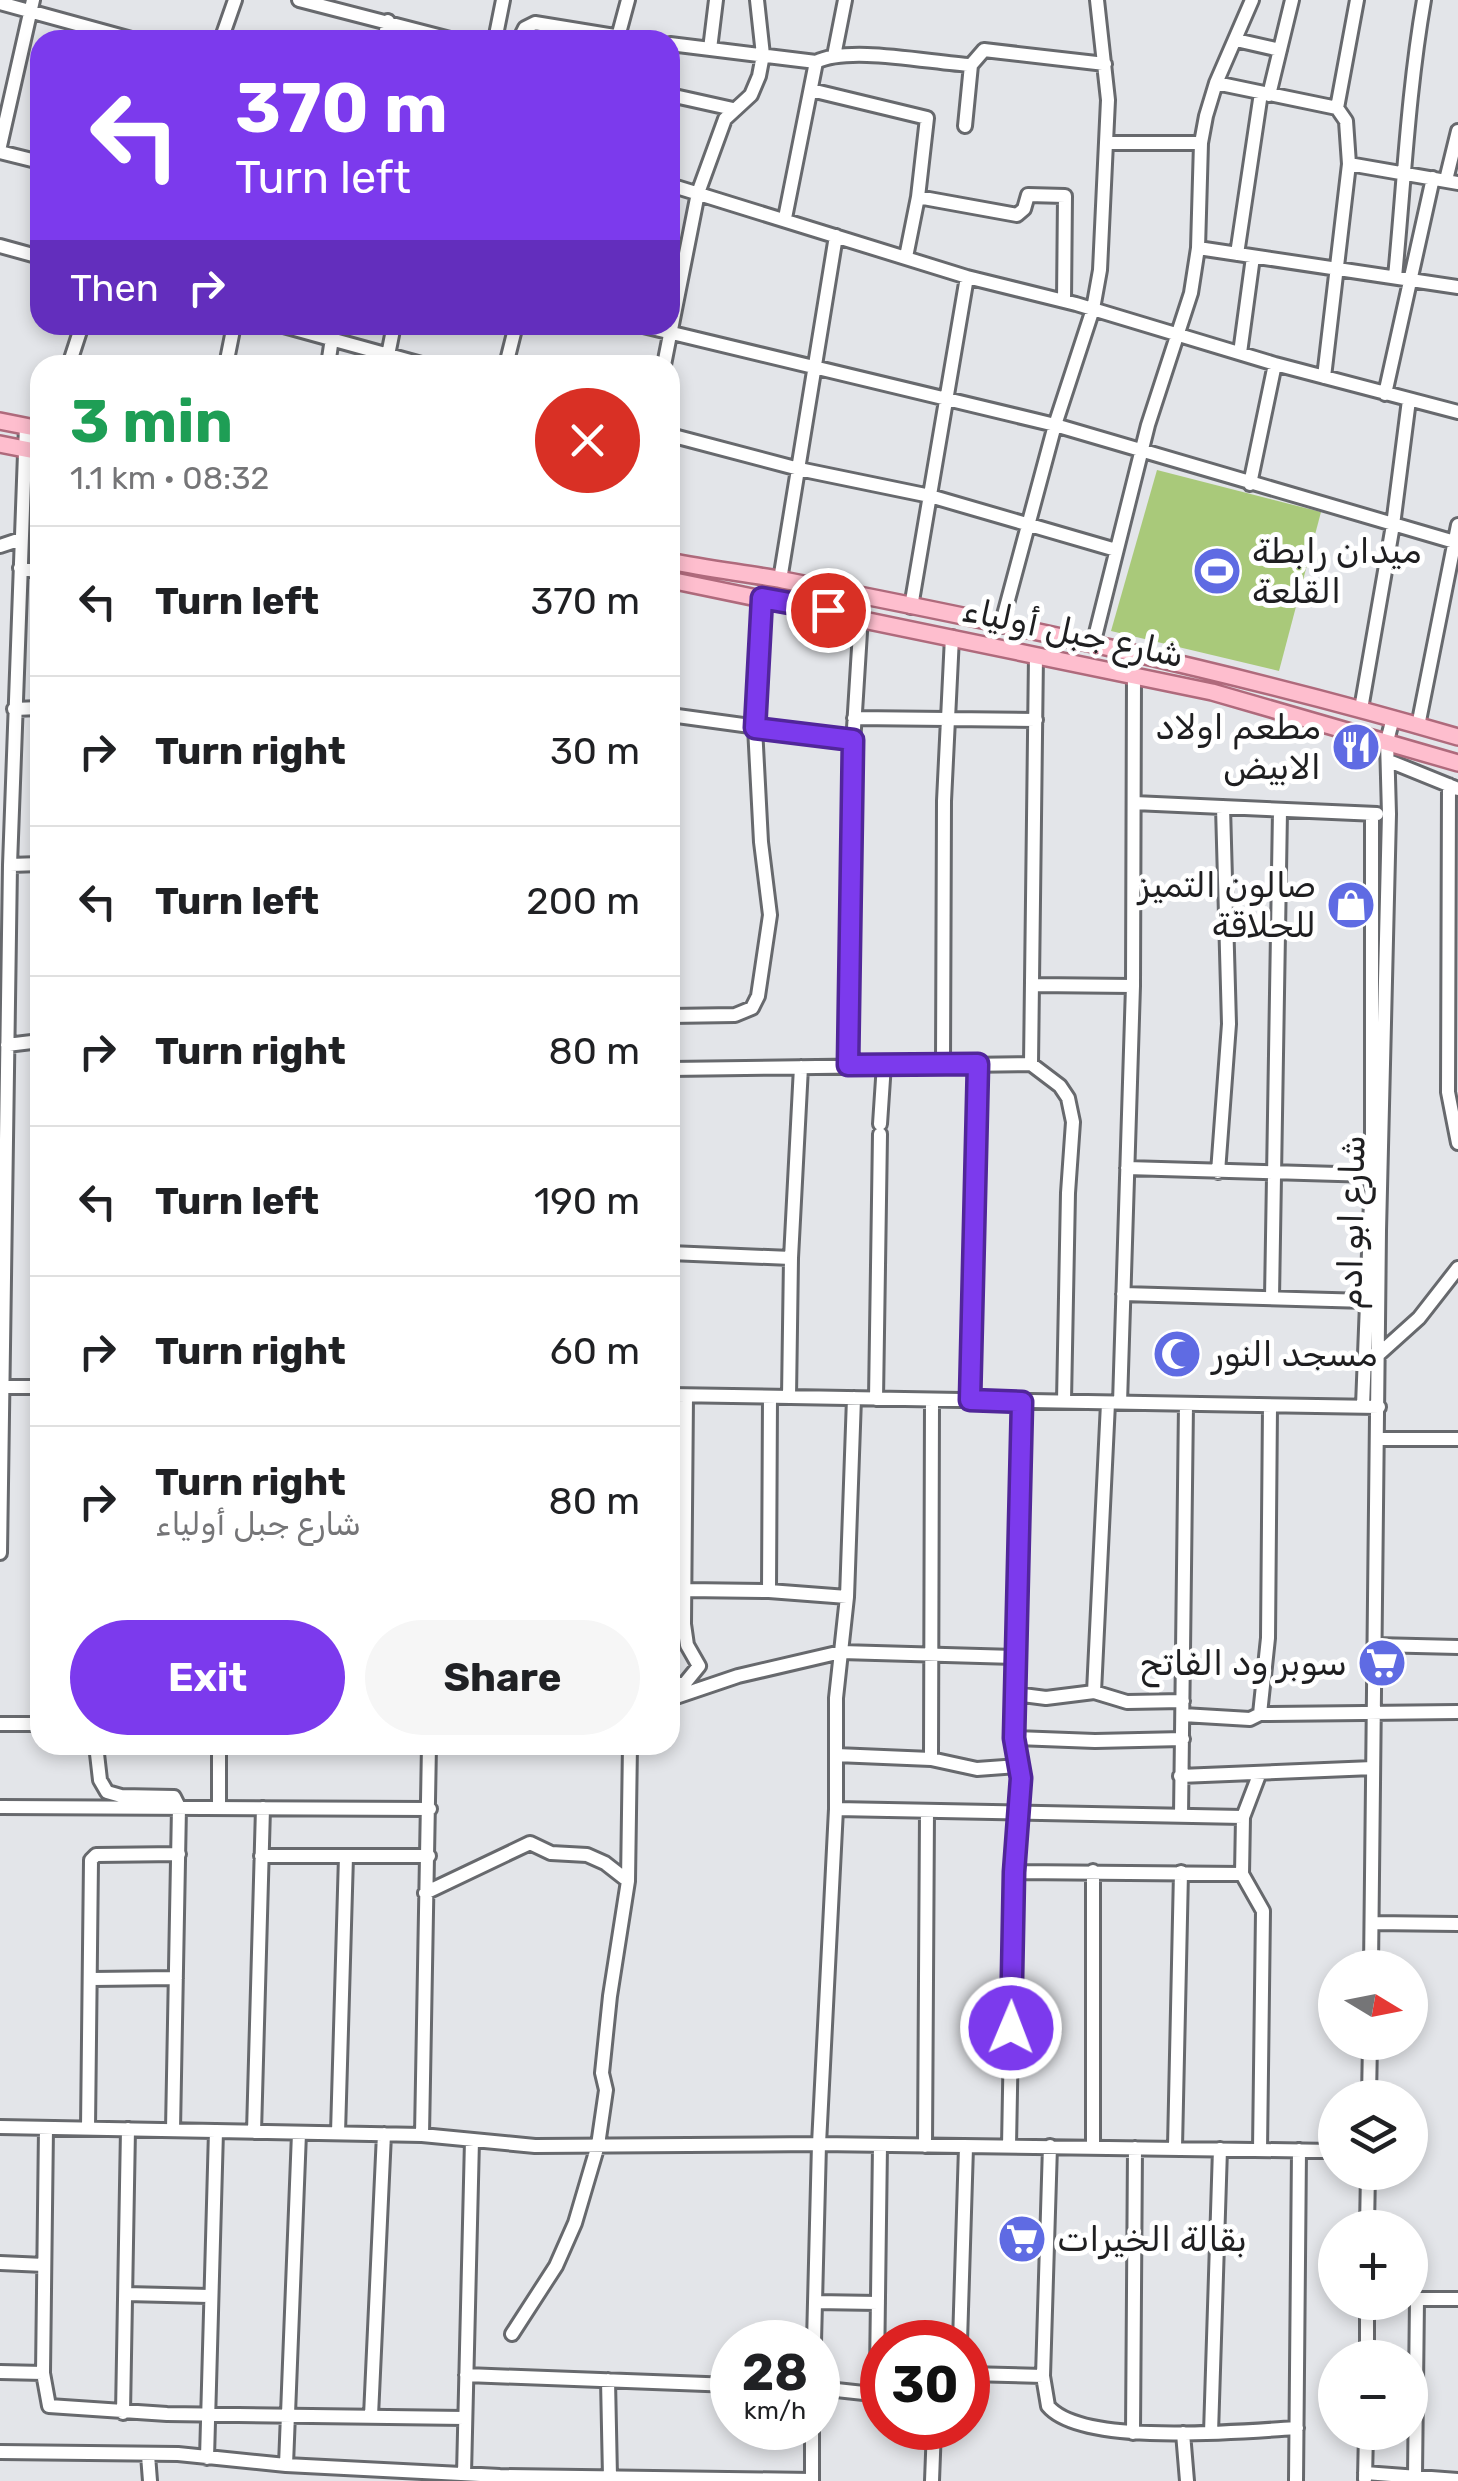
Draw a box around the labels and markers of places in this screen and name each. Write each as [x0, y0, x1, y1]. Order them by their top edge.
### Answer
place label: ميدان رابطة القلعة [1252, 530, 1422, 612]
sports icon: ميدان رابطة القلعة [1191, 545, 1243, 597]
pin [786, 568, 871, 653]
place label: مطعم اولاد الابيض [1155, 706, 1321, 788]
restaurant icon: مطعم اولاد الابيض [1330, 721, 1382, 773]
place label: صالون التميز للحلاقة [1136, 864, 1316, 946]
shop icon: صالون التميز للحلاقة [1325, 879, 1377, 931]
mosque icon: مسجد النور [1151, 1328, 1203, 1380]
place label: مسجد النور [1210, 1333, 1378, 1375]
supermarket icon: سوبر ود الفاتح [1356, 1637, 1408, 1689]
place label: سوبر ود الفاتح [1140, 1642, 1347, 1688]
supermarket icon: بقالة الخيرات [996, 2213, 1048, 2265]
place label: بقالة الخيرات [1057, 2218, 1247, 2260]

